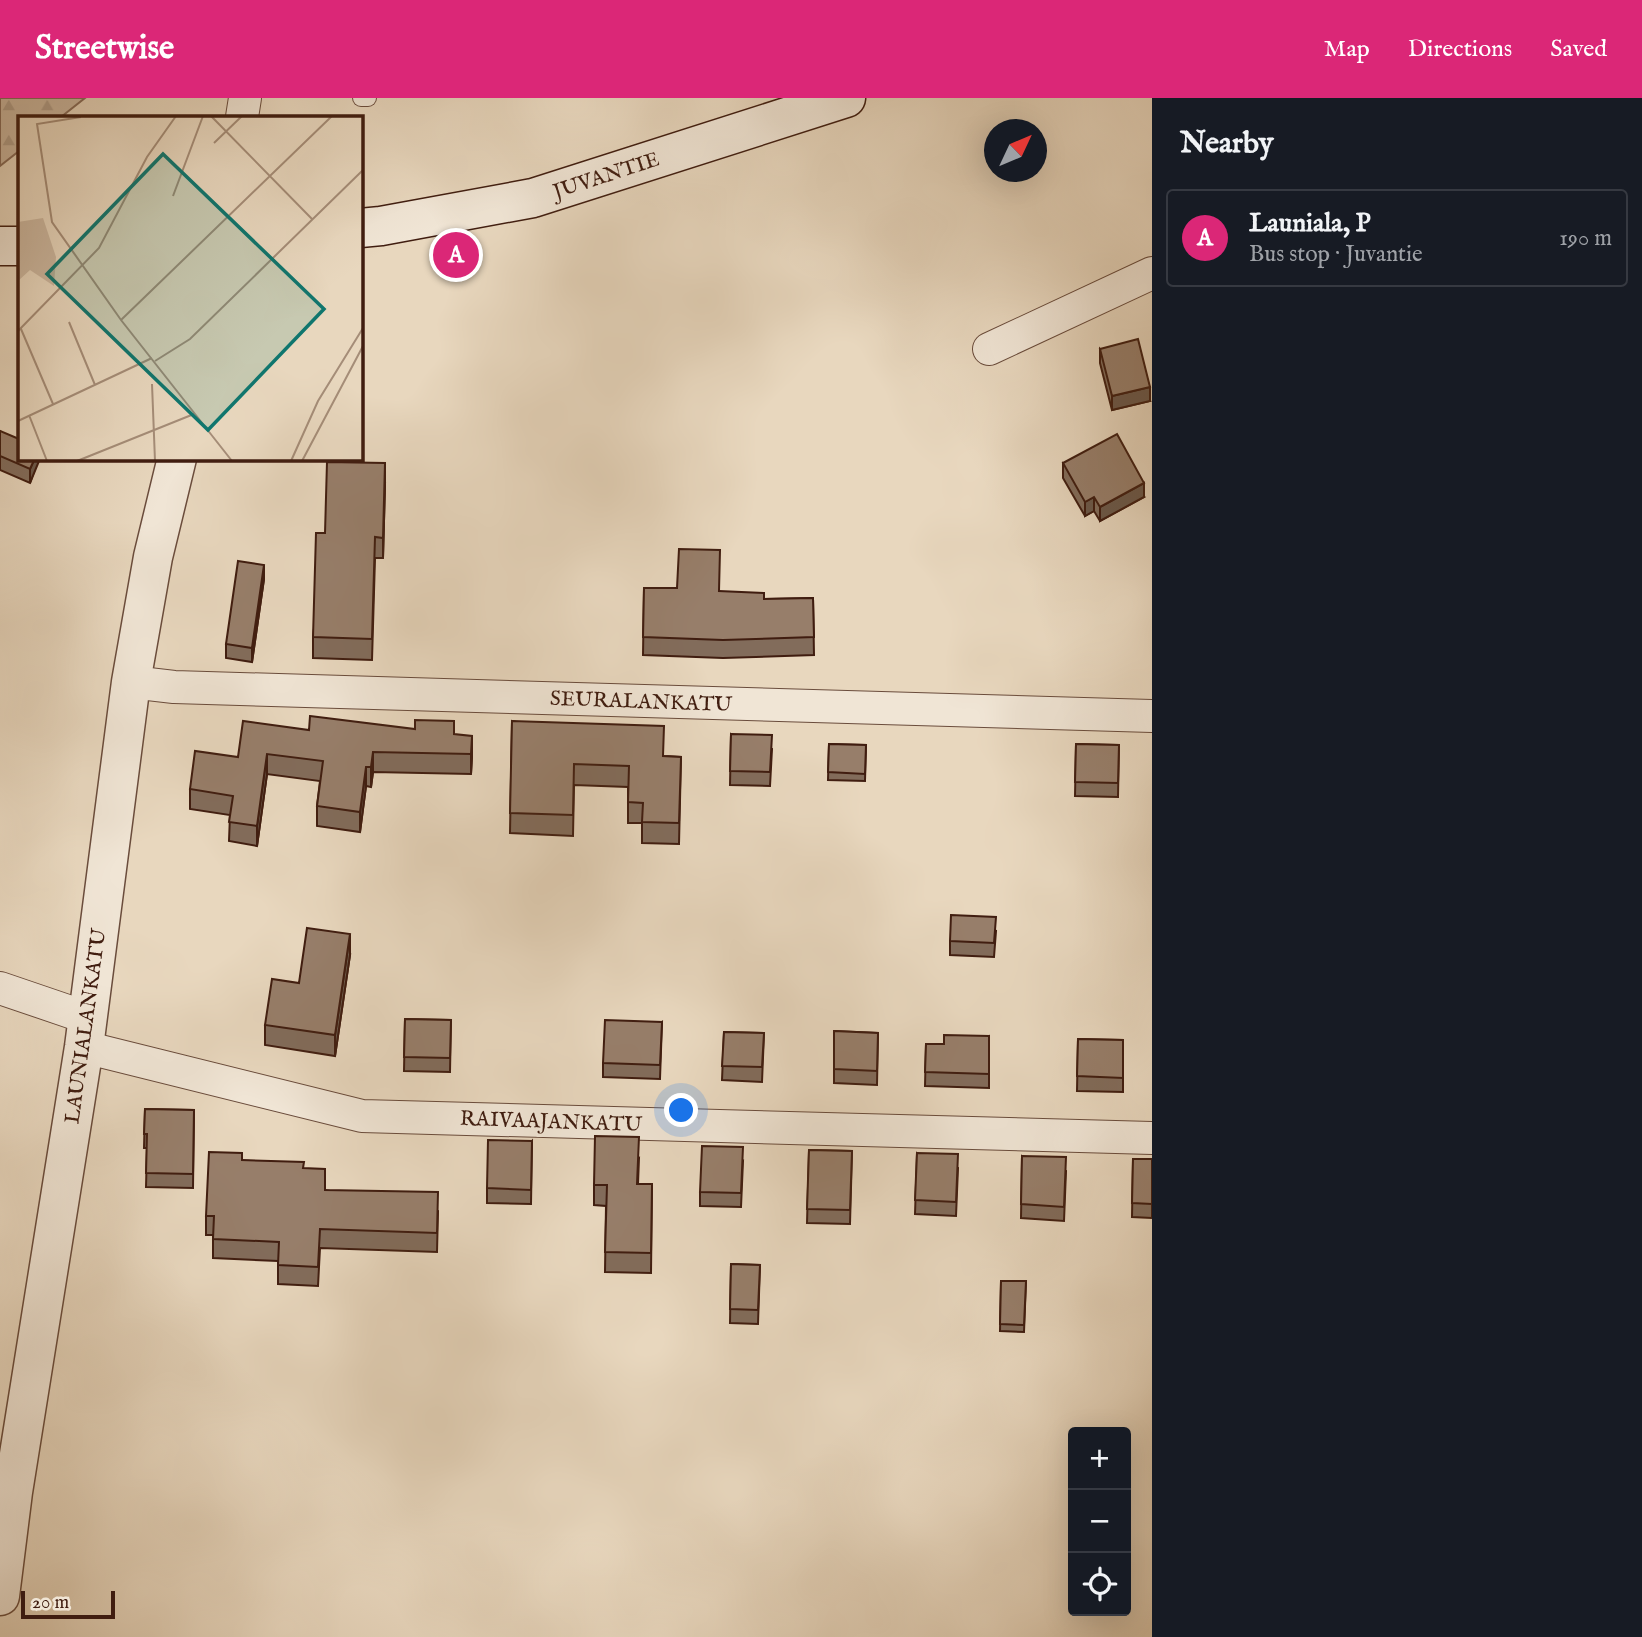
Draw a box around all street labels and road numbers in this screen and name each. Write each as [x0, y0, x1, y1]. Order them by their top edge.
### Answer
street label: JUVANTIE [548, 147, 663, 207]
street label: SEURALANKATU [549, 686, 733, 719]
street label: LAUNIALANKATU [59, 927, 114, 1126]
street label: RAIVAAJANKATU [459, 1106, 643, 1139]

